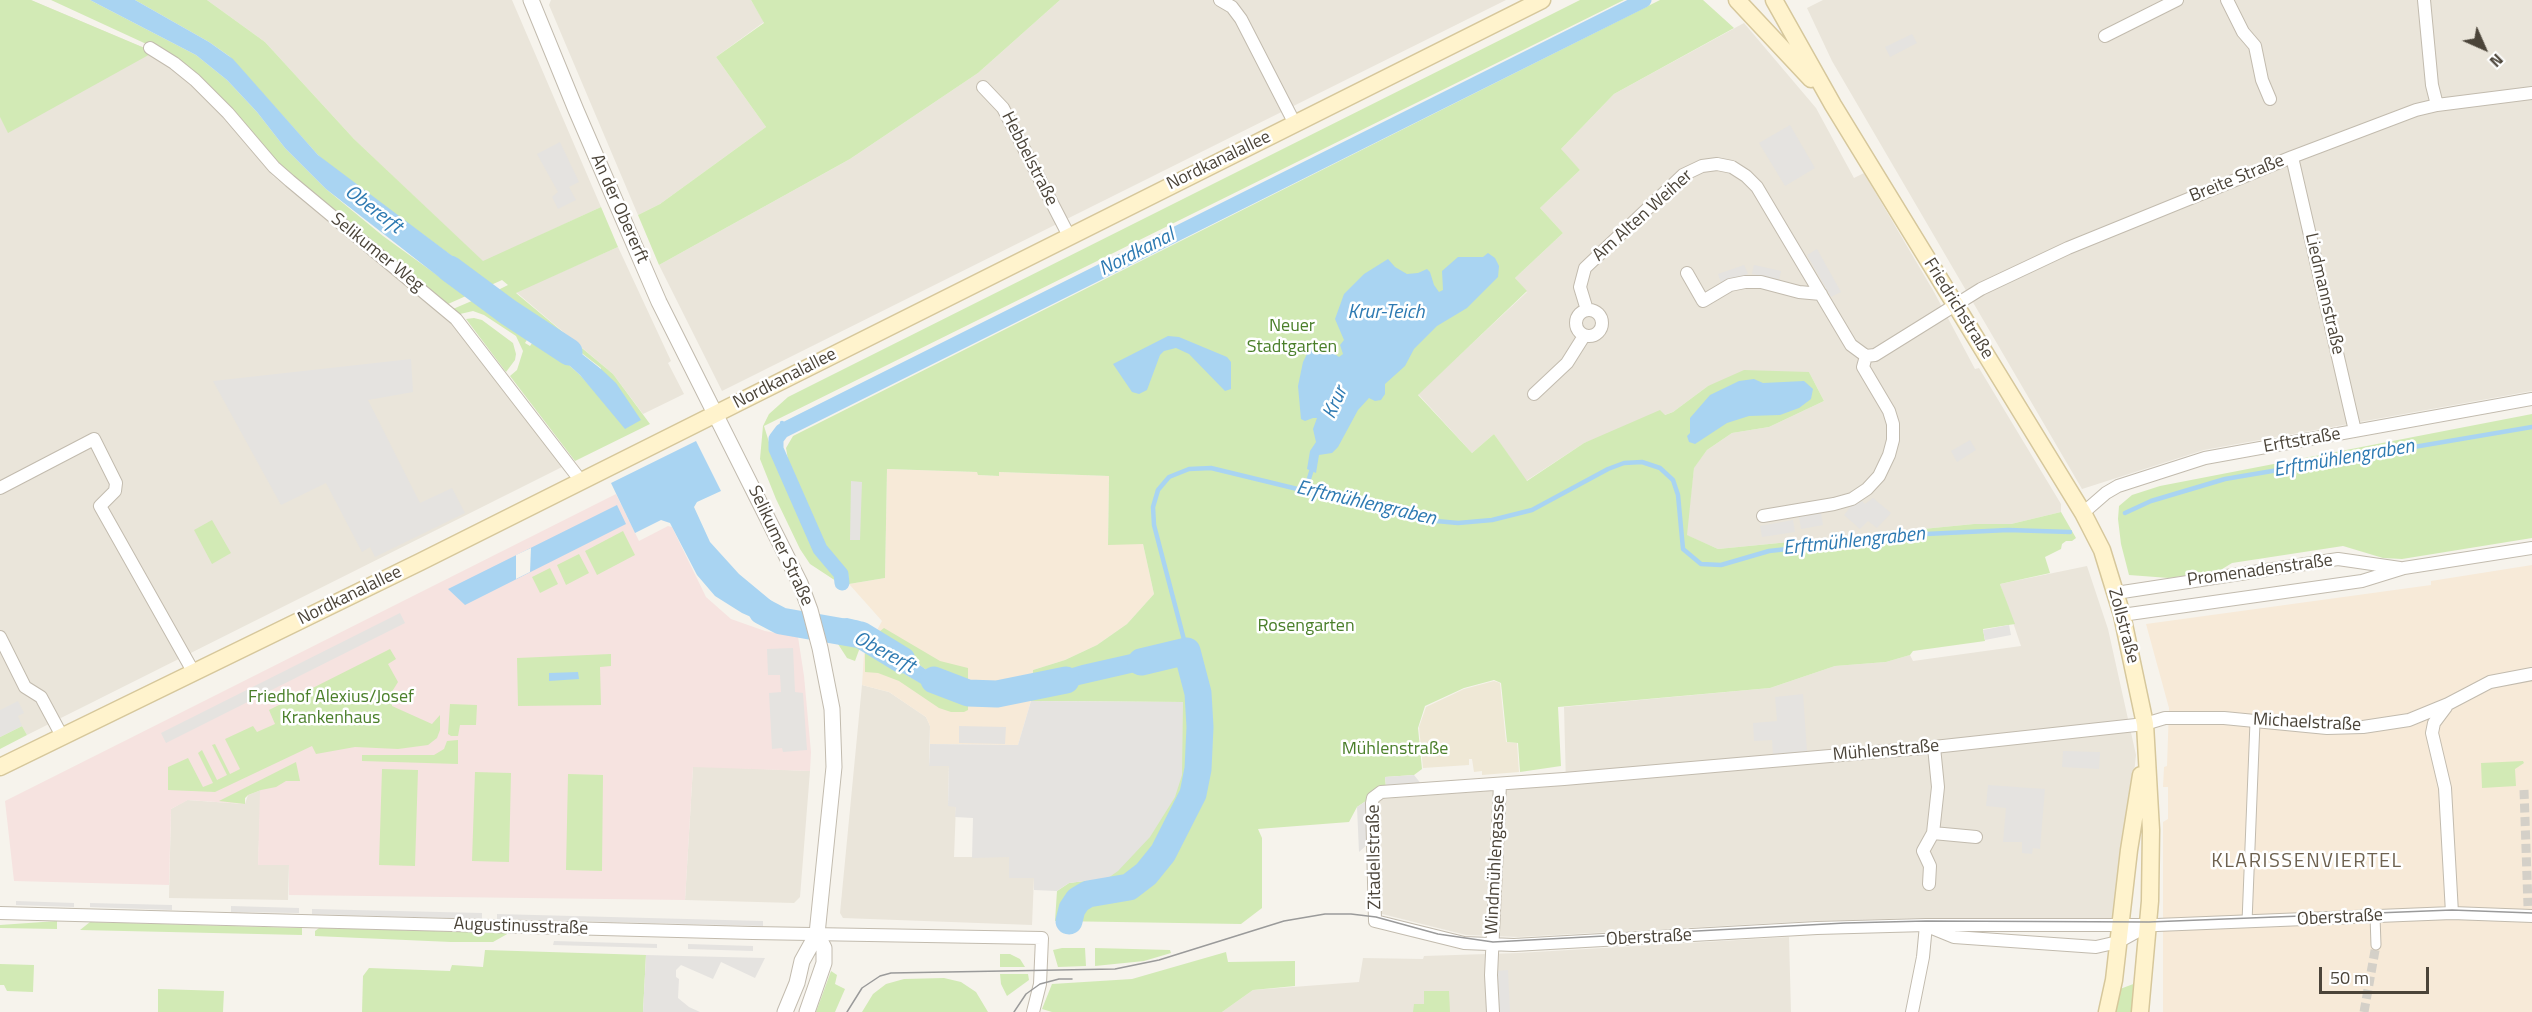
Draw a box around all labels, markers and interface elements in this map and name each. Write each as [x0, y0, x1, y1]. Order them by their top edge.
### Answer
north arrow [2454, 18, 2514, 78]
text: N [2484, 48, 2509, 73]
street label: Hebbelstraße [996, 108, 1062, 210]
street label: Nordkanalallee [1163, 127, 1275, 195]
street label: Breite Straße [2187, 150, 2287, 208]
street label: An der Obererft [585, 151, 653, 267]
street label: Am Alten Weiher [1588, 165, 1698, 267]
water label: Obererft [339, 181, 407, 239]
street label: Selikumer Weg [326, 209, 428, 297]
water label: Nordkanal [1095, 224, 1179, 282]
street label: Liedmannstraße [2300, 231, 2348, 357]
street label: Friedrichstraße [1918, 255, 1998, 363]
water label: Krur-Teich [1347, 301, 1425, 325]
park label: Neuer Stadtgarten [1247, 316, 1337, 358]
street label: Nordkanalallee [730, 344, 840, 414]
water label: Krur [1318, 383, 1354, 423]
street label: Erftstraße [2262, 424, 2342, 458]
water label: Erftmühlengraben [2272, 435, 2416, 483]
water label: Erftmühlengraben [1294, 476, 1438, 532]
street label: Selikumer Straße [743, 483, 817, 609]
water label: Erftmühlengraben [1782, 523, 1926, 561]
street label: Promenadenstraße [2186, 550, 2334, 592]
street label: Nordkanalallee [294, 562, 406, 630]
street label: Zollstraße [2103, 586, 2143, 666]
park label: Rosengarten [1257, 616, 1355, 638]
water label: Obererft [849, 627, 919, 679]
park label: Friedhof Alexius/Josef Krankenhaus [248, 687, 414, 730]
street label: Michaelstraße [2252, 709, 2362, 737]
street label: Mühlenstraße [1832, 736, 1940, 766]
park label: Mühlenstraße [1342, 739, 1448, 761]
street label: Windmühlengasse [1482, 794, 1510, 936]
street label: Zitadellstraße [1363, 804, 1387, 910]
district label: KLARISSENVIERTEL [2211, 850, 2403, 874]
street label: Oberstraße [2296, 905, 2384, 931]
street label: Augustinusstraße [453, 914, 589, 940]
street label: Oberstraße [1605, 925, 1693, 951]
scale bar [2322, 955, 2432, 993]
text: 50 m [2330, 964, 2369, 991]

